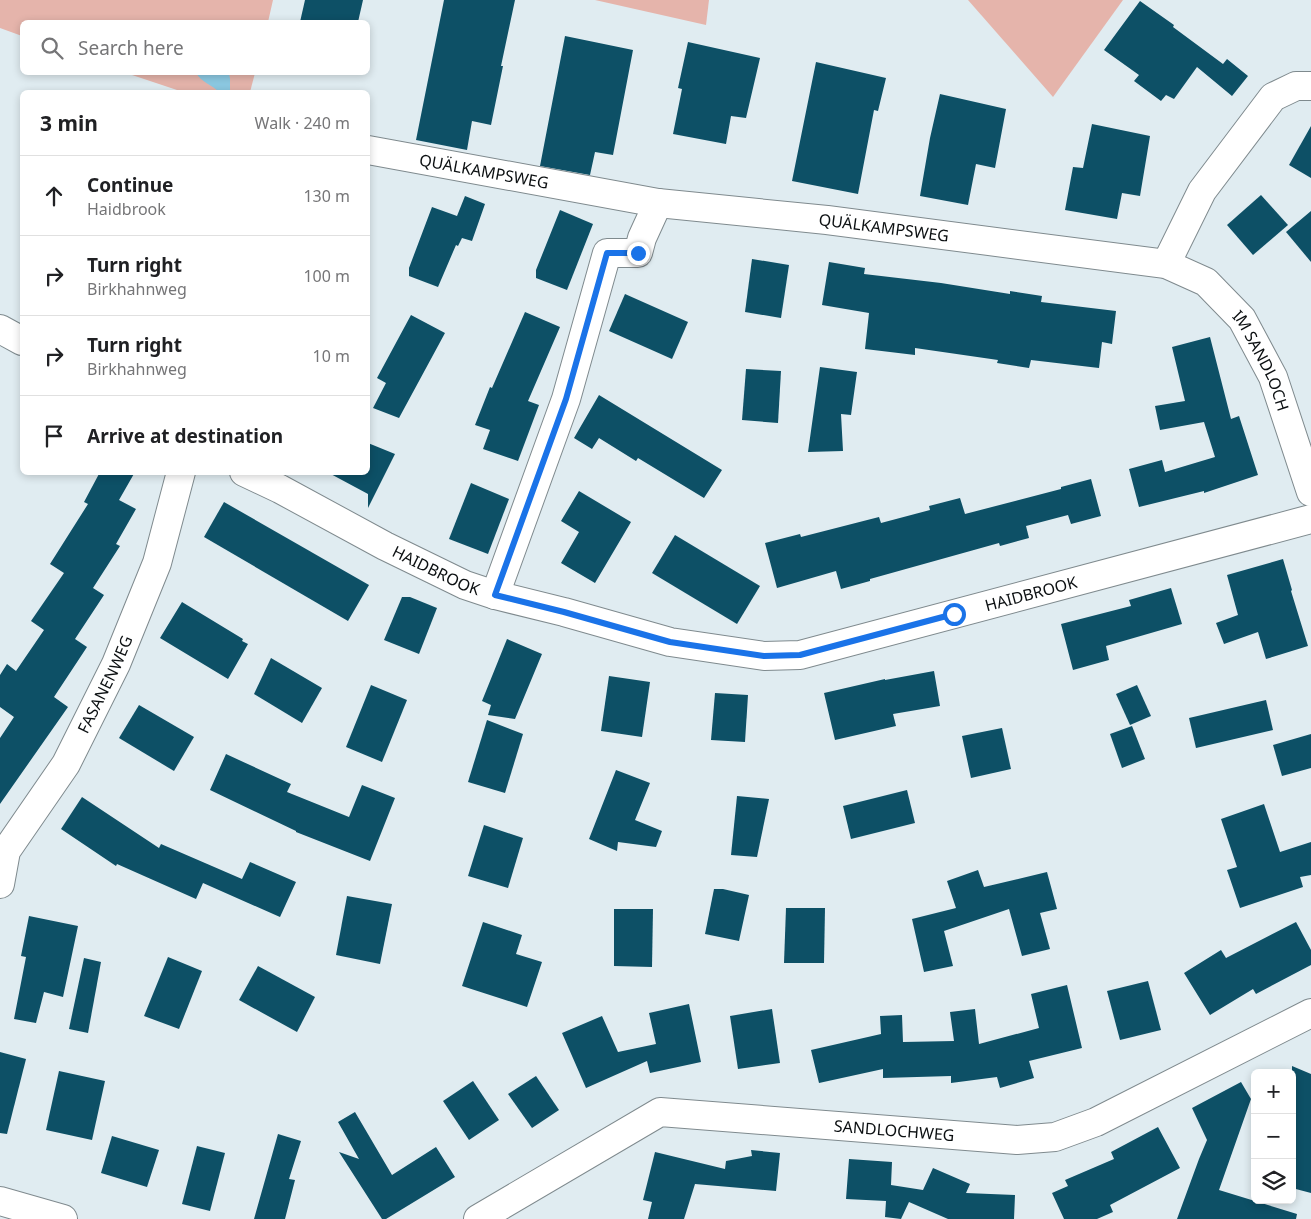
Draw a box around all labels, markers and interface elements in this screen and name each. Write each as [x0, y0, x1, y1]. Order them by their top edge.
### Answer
search box [20, 20, 370, 75]
icon: search [38, 34, 66, 62]
text: Search here [78, 35, 184, 61]
text: 3 min [40, 109, 98, 137]
text: Walk · 240 m [255, 112, 350, 134]
street label: QUÄLKAMPSWEG [418, 149, 551, 194]
text: Continue [87, 172, 173, 198]
icon: ahead [40, 182, 68, 210]
text: 130 m [303, 185, 350, 207]
text: Haidbrook [87, 198, 166, 220]
street label: QUÄLKAMPSWEG [818, 208, 950, 247]
route end [627, 242, 650, 265]
text: Turn right [87, 252, 182, 278]
icon: right [40, 262, 68, 290]
text: 100 m [303, 265, 350, 287]
text: Birkhahnweg [87, 278, 187, 300]
street label: IM SANDLOCH [1228, 305, 1294, 414]
text: Turn right [87, 332, 182, 358]
icon: right [40, 342, 68, 370]
text: 10 m [313, 345, 350, 367]
text: Birkhahnweg [87, 358, 187, 380]
icon: arrive [40, 422, 68, 450]
text: Arrive at destination [87, 423, 283, 449]
street label: HAIDBROOK [389, 540, 483, 600]
street label: HAIDBROOK [982, 571, 1079, 616]
route start [943, 603, 966, 626]
street label: FASANENWEG [72, 632, 137, 737]
map controls [1251, 1069, 1296, 1204]
button: + [1251, 1069, 1296, 1114]
button: − [1251, 1114, 1296, 1159]
street label: SANDLOCHWEG [833, 1115, 955, 1146]
button: layers [1251, 1159, 1296, 1204]

